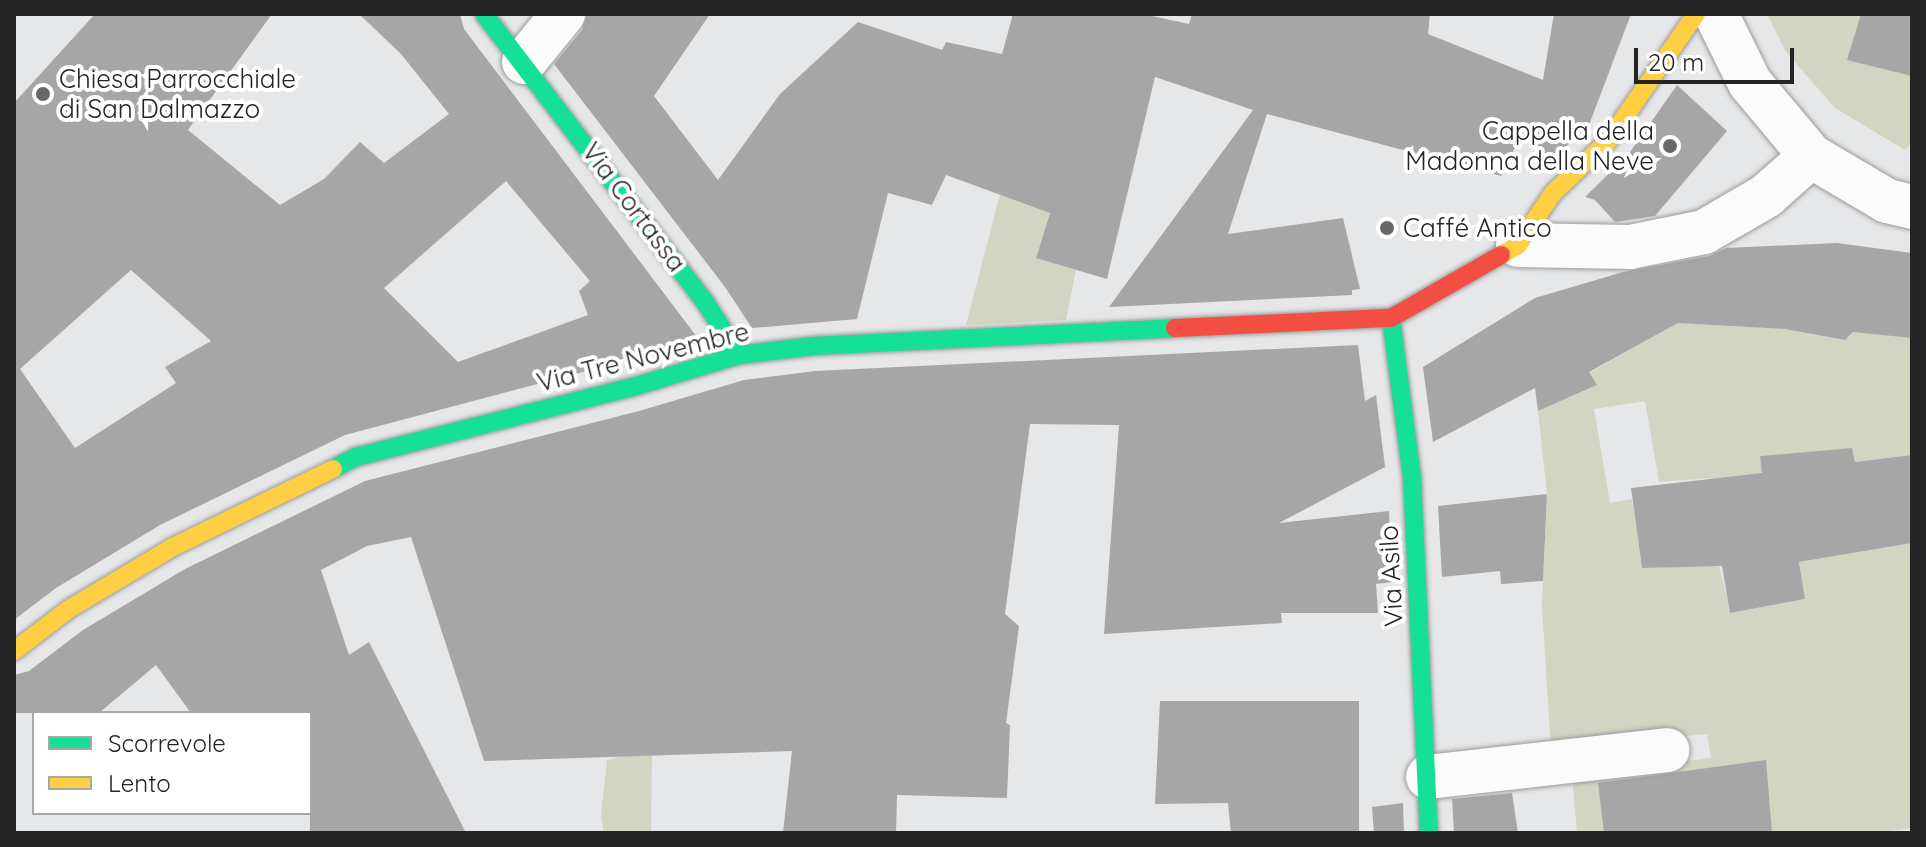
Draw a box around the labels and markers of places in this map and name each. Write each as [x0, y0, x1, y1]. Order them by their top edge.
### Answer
place label: Chiesa Parrocchiale di San Dalmazzo [59, 63, 296, 124]
marker: Chiesa Parrocchiale di San Dalmazzo [34, 85, 52, 103]
place label: Cappella della Madonna della Neve [1405, 115, 1654, 176]
marker: Cappella della Madonna della Neve [1661, 137, 1679, 155]
place label: Caffé Antico [1403, 212, 1552, 244]
marker: Caffé Antico [1378, 219, 1396, 237]

